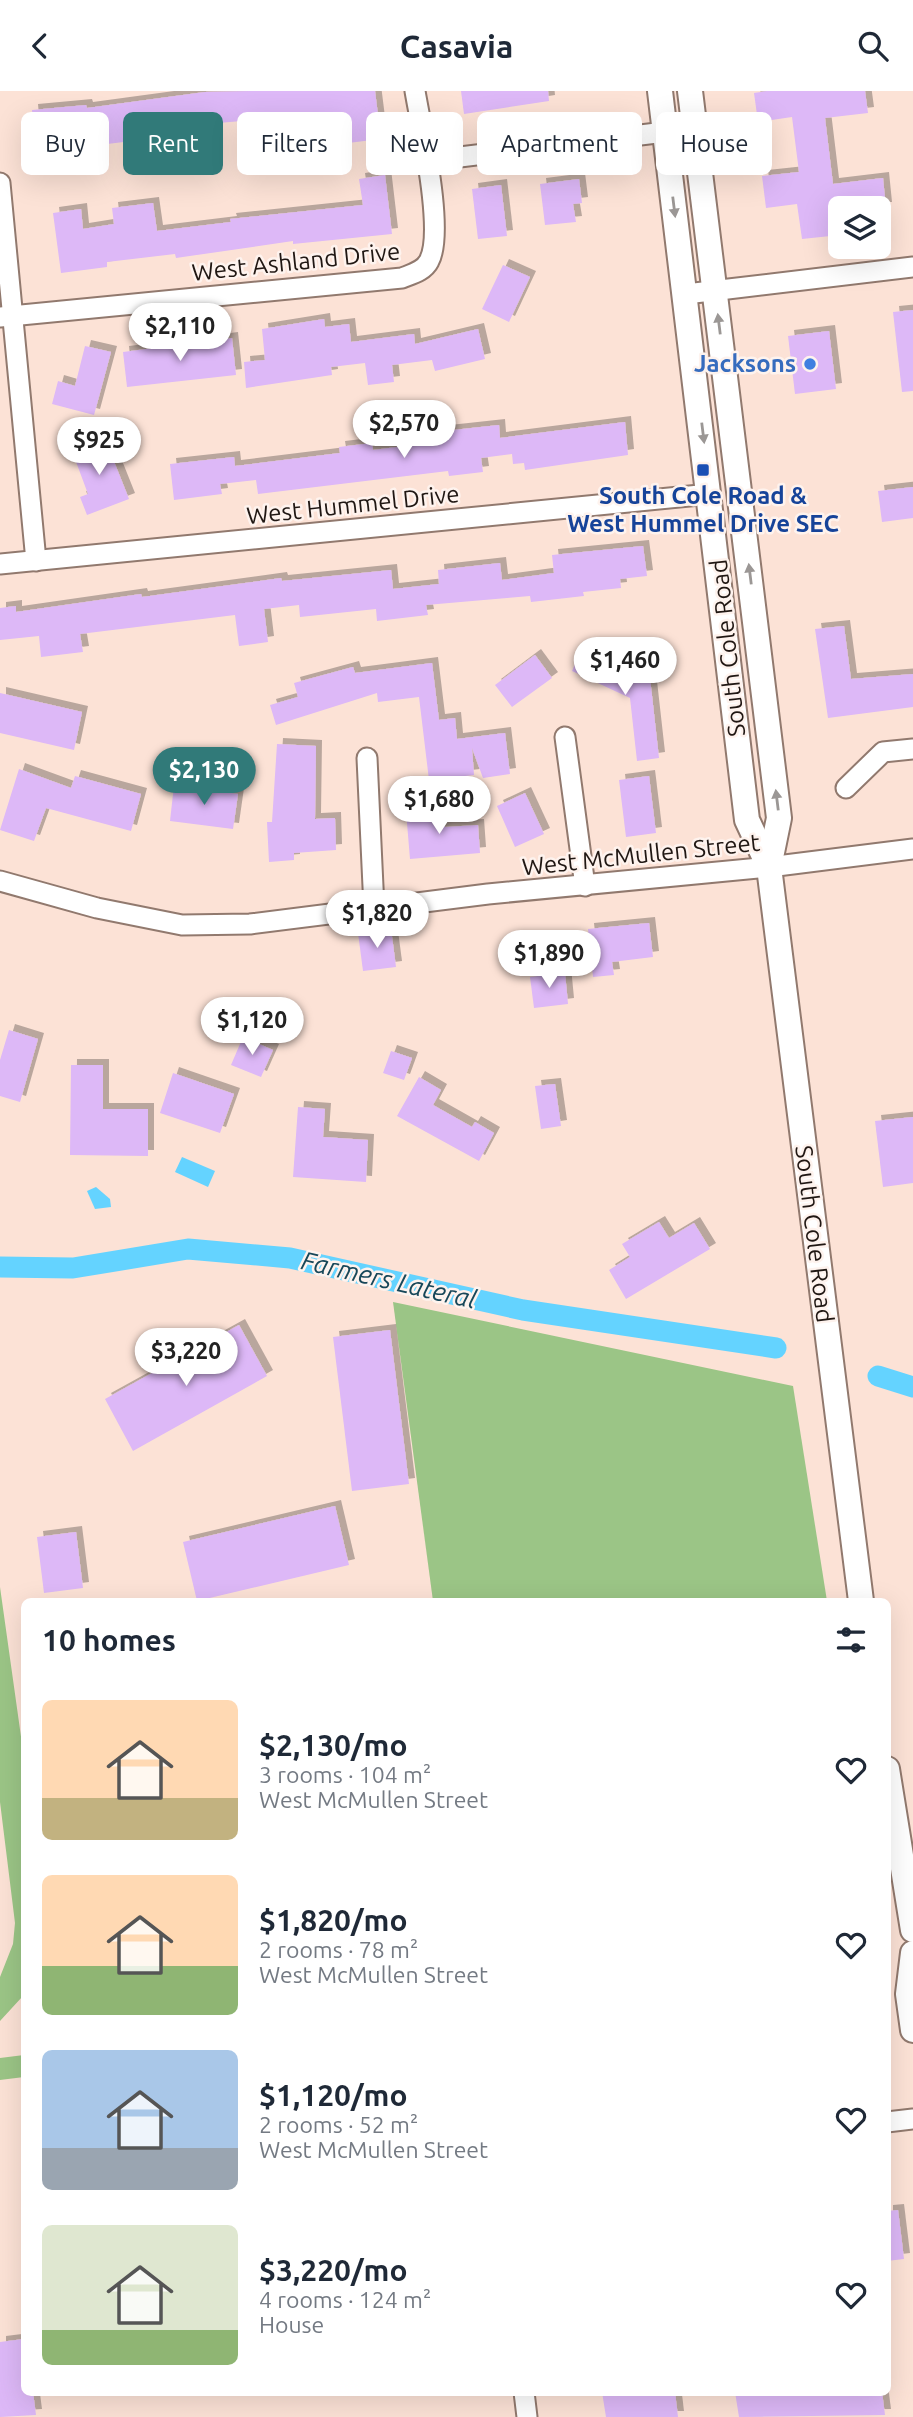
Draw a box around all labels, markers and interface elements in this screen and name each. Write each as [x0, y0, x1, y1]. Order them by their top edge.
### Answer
icon: back [21, 27, 59, 65]
icon: search [854, 27, 892, 65]
text: Casavia [400, 28, 513, 64]
chip: Buy [21, 112, 109, 175]
chip: Rent [123, 112, 223, 175]
chip: Filters [237, 112, 352, 175]
chip: New [366, 112, 463, 175]
chip: Apartment [477, 112, 642, 175]
chip: House [656, 112, 772, 175]
map controls [828, 196, 891, 259]
button: layers [828, 196, 891, 259]
one-way arrow [669, 197, 680, 219]
street label: West Ashland Drive [191, 237, 401, 286]
pin: $2,110 [123, 303, 237, 363]
text: $2,110 [145, 313, 215, 338]
one-way arrow [714, 313, 725, 335]
place label: Jacksons [694, 350, 796, 377]
marker: Jacksons [802, 356, 818, 372]
pin: $2,570 [347, 401, 461, 460]
text: $2,570 [369, 410, 439, 435]
pin: $925 [58, 417, 140, 477]
one-way arrow [697, 422, 708, 444]
text: $925 [73, 427, 125, 452]
marker: South Cole Road & West Hummel Drive SEC [695, 462, 711, 478]
street label: West Hummel Drive [245, 480, 461, 529]
place label: South Cole Road & West Hummel Drive SEC [567, 482, 839, 537]
street label: South Cole Road [705, 558, 750, 738]
one-way arrow [744, 563, 755, 585]
pin: $1,460 [568, 637, 682, 697]
text: $1,460 [590, 647, 660, 672]
pin: $2,130 [147, 747, 261, 807]
text: $2,130 [169, 757, 239, 782]
pin: $1,680 [382, 777, 496, 836]
text: $1,680 [404, 786, 474, 811]
one-way arrow [771, 789, 782, 811]
street label: West McMullen Street [521, 829, 762, 880]
pin: $1,820 [320, 891, 434, 950]
text: $1,820 [342, 900, 412, 925]
pin: $1,890 [492, 930, 606, 990]
text: $1,890 [514, 940, 584, 965]
pin: $1,120 [195, 997, 309, 1057]
text: $1,120 [217, 1007, 287, 1032]
street label: South Cole Road [790, 1144, 839, 1324]
water label: Farmers Lateral [299, 1245, 480, 1314]
pin: $3,220 [129, 1329, 243, 1388]
text: $3,220 [151, 1338, 221, 1363]
icon: filters [832, 1621, 870, 1659]
text: 10 homes [42, 1623, 176, 1657]
icon: home [98, 1728, 182, 1812]
text: $2,130/mo [259, 1728, 408, 1762]
icon: heart [832, 1751, 870, 1789]
text: 3 rooms · 104 m² [259, 1762, 431, 1787]
text: West McMullen Street [259, 1787, 488, 1812]
icon: home [98, 1903, 182, 1987]
text: $1,820/mo [259, 1903, 408, 1937]
icon: heart [832, 1926, 870, 1964]
text: 2 rooms · 78 m² [259, 1937, 418, 1962]
text: West McMullen Street [259, 1962, 488, 1987]
icon: home [98, 2078, 182, 2162]
text: $1,120/mo [259, 2078, 408, 2112]
icon: heart [832, 2101, 870, 2139]
text: 2 rooms · 52 m² [259, 2112, 418, 2137]
text: West McMullen Street [259, 2137, 488, 2162]
icon: home [98, 2253, 182, 2337]
text: $3,220/mo [259, 2253, 408, 2287]
icon: heart [832, 2276, 870, 2314]
text: 4 rooms · 124 m² [259, 2287, 431, 2312]
text: House [259, 2312, 324, 2337]

